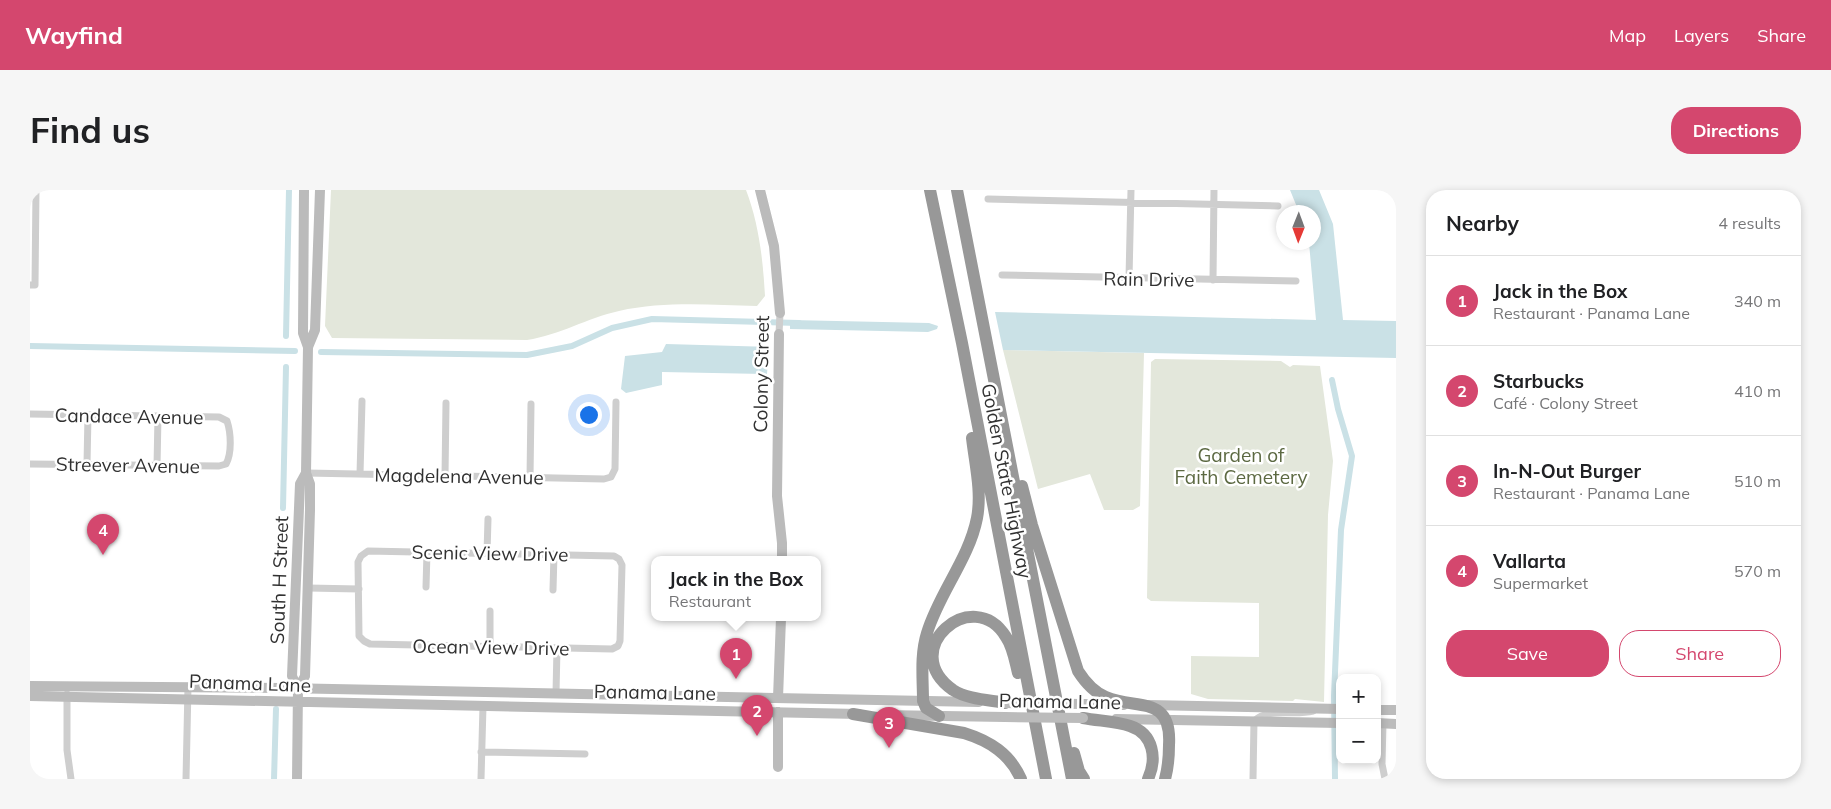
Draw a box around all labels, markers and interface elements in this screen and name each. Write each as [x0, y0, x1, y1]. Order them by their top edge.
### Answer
text: Wayfind [25, 20, 123, 50]
text: Map [1609, 24, 1646, 47]
text: Layers [1674, 24, 1729, 47]
text: Share [1757, 24, 1806, 47]
button: Directions [1671, 107, 1801, 154]
text: Find us [30, 108, 150, 152]
north arrow [1276, 205, 1321, 250]
text: Nearby [1446, 210, 1519, 236]
text: 4 results [1718, 213, 1781, 233]
street label: Rain Drive [1103, 266, 1195, 292]
text: Jack in the Box [1493, 279, 1627, 303]
text: 1 [1457, 291, 1467, 311]
text: 340 m [1734, 291, 1781, 311]
text: Restaurant · Panama Lane [1493, 303, 1690, 323]
street label: Colony Street [748, 315, 774, 433]
text: Starbucks [1493, 369, 1584, 393]
street label: Golden State Highway [976, 381, 1038, 581]
text: 2 [1457, 381, 1467, 401]
text: 410 m [1734, 381, 1781, 401]
text: Café · Colony Street [1493, 393, 1638, 413]
your location [576, 402, 602, 428]
street label: Candace Avenue [54, 403, 204, 429]
park label: Garden of Faith Cemetery [1174, 443, 1308, 489]
street label: Streever Avenue [56, 452, 200, 478]
text: In-N-Out Burger [1493, 459, 1641, 483]
street label: Magdelena Avenue [374, 463, 544, 489]
text: 3 [1457, 471, 1467, 491]
text: 510 m [1734, 471, 1781, 491]
text: Restaurant · Panama Lane [1493, 483, 1690, 503]
pin: 4 [87, 514, 119, 555]
street label: South H Street [265, 515, 293, 645]
street label: Scenic View Drive [411, 540, 569, 566]
text: Vallarta [1493, 549, 1566, 573]
popup [651, 556, 821, 621]
text: 4 [1457, 561, 1467, 581]
text: 570 m [1734, 561, 1781, 581]
text: Jack in the Box [669, 567, 803, 591]
text: Supermarket [1493, 573, 1588, 593]
text: Restaurant [669, 591, 751, 611]
button: Save [1446, 630, 1609, 677]
button: Share [1619, 630, 1781, 677]
street label: Ocean View Drive [412, 634, 570, 660]
pin: 1 [720, 638, 752, 679]
street label: Panama Lane [189, 669, 311, 697]
map controls [1336, 674, 1381, 764]
button: + [1336, 674, 1381, 719]
street label: Panama Lane [594, 679, 716, 705]
street label: Panama Lane [999, 688, 1121, 714]
pin: 2 [741, 695, 773, 736]
pin: 3 [873, 707, 905, 748]
button: − [1336, 719, 1381, 764]

